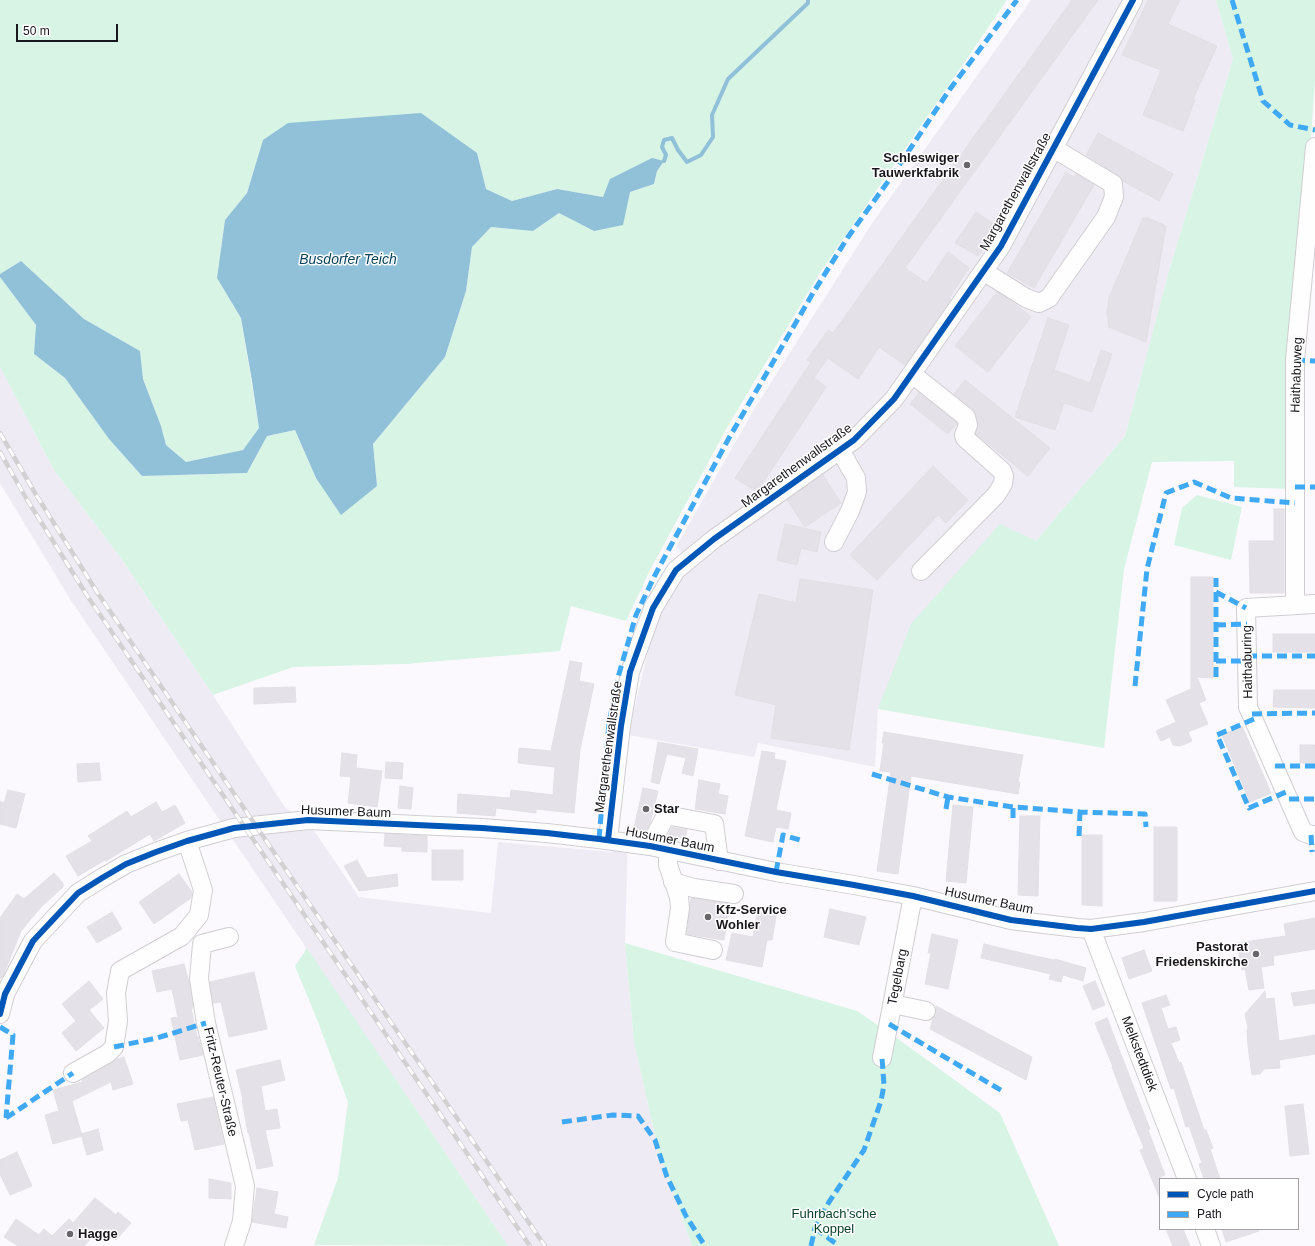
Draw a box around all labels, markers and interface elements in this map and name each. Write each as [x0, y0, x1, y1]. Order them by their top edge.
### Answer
scale bar [18, 16, 120, 42]
text: 50 m [23, 24, 50, 38]
street label: Margarethenwallstraße [977, 130, 1055, 254]
place label: Schleswiger Tauwerkfabrik [872, 150, 959, 181]
marker: Schleswiger Tauwerkfabrik [962, 160, 972, 170]
water label: Busdorfer Teich [299, 252, 397, 268]
street label: Haithabuweg [1288, 337, 1306, 413]
street label: Margarethenwallstraße [739, 421, 855, 511]
street label: Haithaburing [1240, 625, 1256, 699]
street label: Margarethenwallstraße [592, 680, 626, 814]
place label: Star [654, 801, 679, 817]
street label: Husumer Baum [301, 803, 391, 821]
marker: Star [641, 804, 651, 814]
street label: Husumer Baum [624, 824, 716, 856]
street label: Husumer Baum [943, 884, 1035, 918]
place label: Kfz-Service Wohler [716, 902, 787, 933]
marker: Kfz-Service Wohler [703, 912, 713, 922]
place label: Pastorat Friedenskirche [1156, 939, 1248, 970]
street label: Tegelbarg [885, 947, 911, 1007]
marker: Pastorat Friedenskirche [1251, 949, 1261, 959]
street label: Melkstedtdiek [1117, 1014, 1161, 1094]
street label: Fritz-Reuter-Straße [200, 1026, 240, 1138]
legend [1159, 1178, 1299, 1230]
text: Cycle path [1197, 1187, 1254, 1201]
park label: Fuhrbach’sche Koppel [791, 1206, 877, 1237]
text: Path [1197, 1207, 1222, 1221]
place label: Hagge [78, 1226, 118, 1242]
marker: Hagge [65, 1229, 75, 1239]

